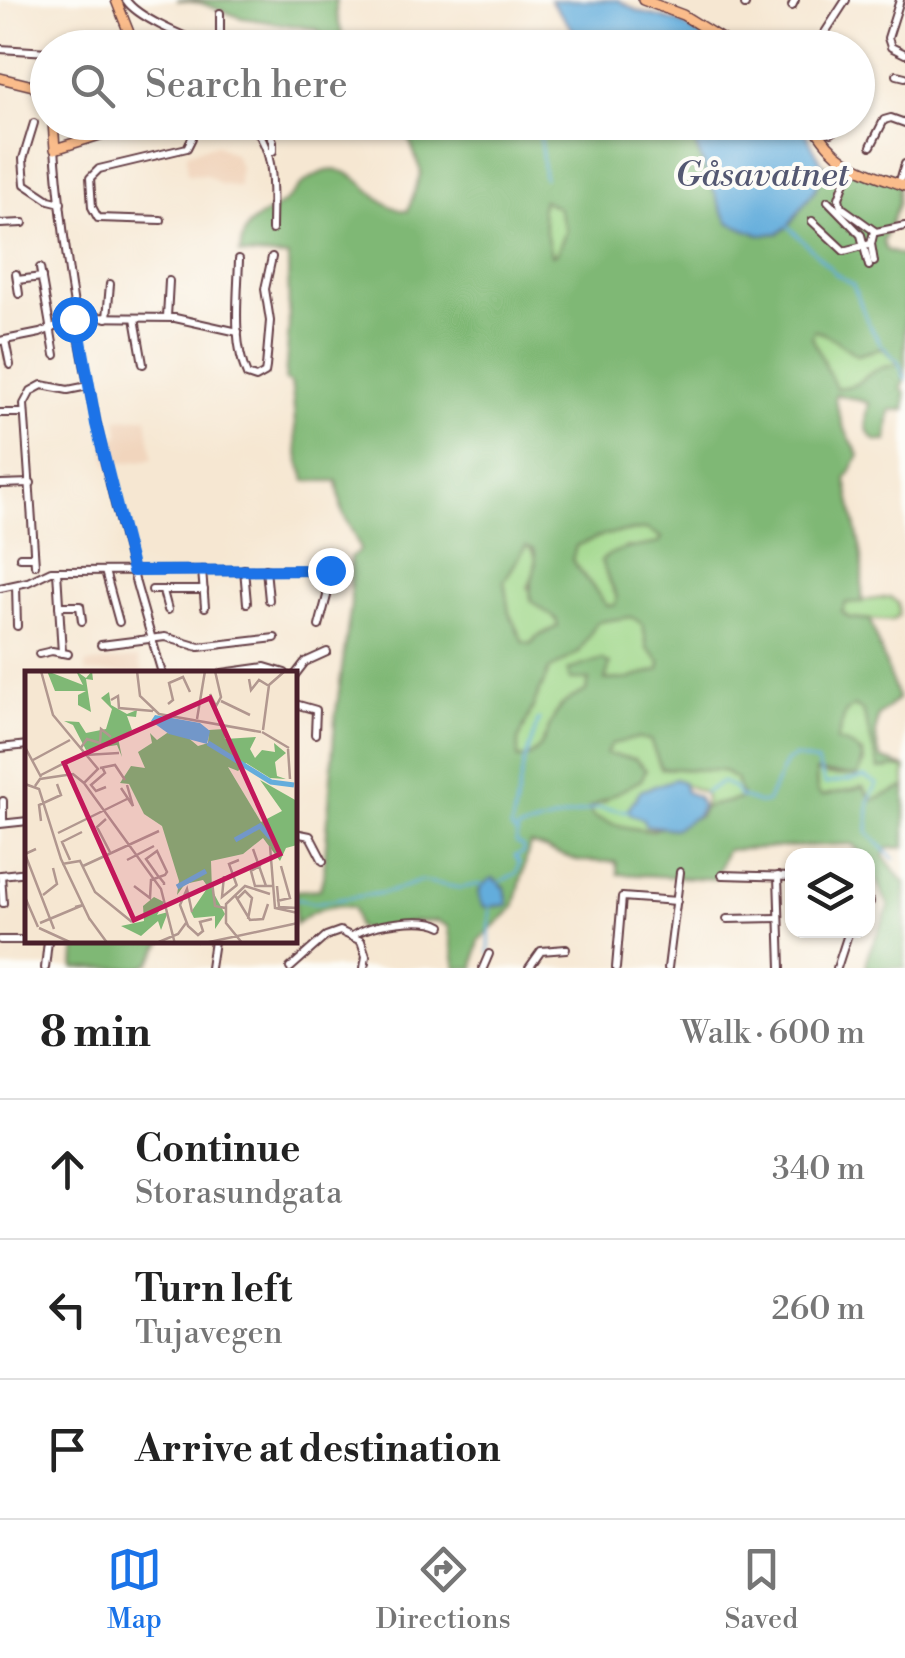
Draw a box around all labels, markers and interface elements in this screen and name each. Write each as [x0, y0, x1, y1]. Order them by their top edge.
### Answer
search box [30, 30, 875, 140]
icon: search [65, 58, 120, 113]
text: Search here [145, 62, 348, 109]
water label: Gåsavatnet [675, 154, 849, 197]
route start [52, 297, 98, 343]
route end [308, 548, 354, 594]
inset map [25, 671, 298, 943]
map controls [785, 848, 875, 938]
button: layers [785, 848, 875, 938]
text: 8 min [40, 1007, 151, 1060]
text: Walk · 600 m [681, 1013, 865, 1053]
text: Continue [135, 1126, 300, 1173]
icon: ahead [40, 1142, 95, 1197]
text: 340 m [772, 1149, 865, 1189]
text: Storasundgata [135, 1173, 343, 1213]
text: Turn left [135, 1266, 292, 1313]
icon: left [40, 1282, 95, 1337]
text: 260 m [772, 1289, 865, 1329]
text: Tujavegen [135, 1313, 283, 1353]
icon: arrive [40, 1422, 95, 1477]
text: Arrive at destination [135, 1426, 501, 1473]
tab: Map [107, 1542, 162, 1637]
tab: Directions [376, 1542, 511, 1637]
tab: Saved [725, 1542, 798, 1637]

